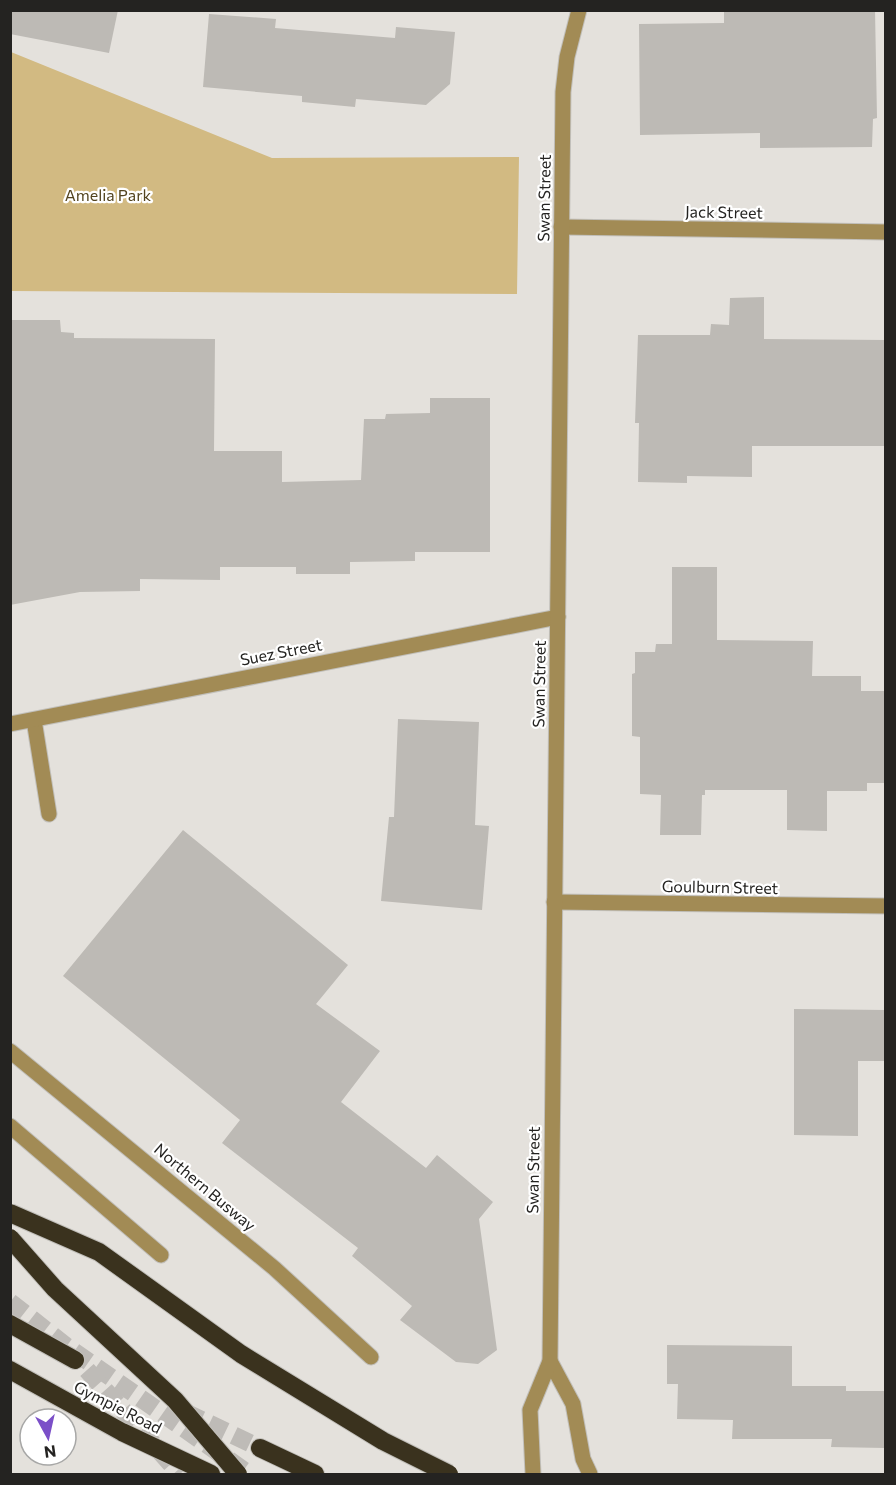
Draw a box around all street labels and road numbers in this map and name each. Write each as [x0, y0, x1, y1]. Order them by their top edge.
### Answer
street label: Swan Street [533, 154, 554, 242]
street label: Jack Street [685, 201, 764, 222]
street label: Suez Street [238, 634, 324, 669]
street label: Swan Street [528, 640, 549, 728]
street label: Goulburn Street [662, 876, 779, 897]
street label: Swan Street [522, 1126, 543, 1214]
street label: Northern Busway [151, 1139, 260, 1234]
street label: Gympie Road [71, 1376, 165, 1437]

